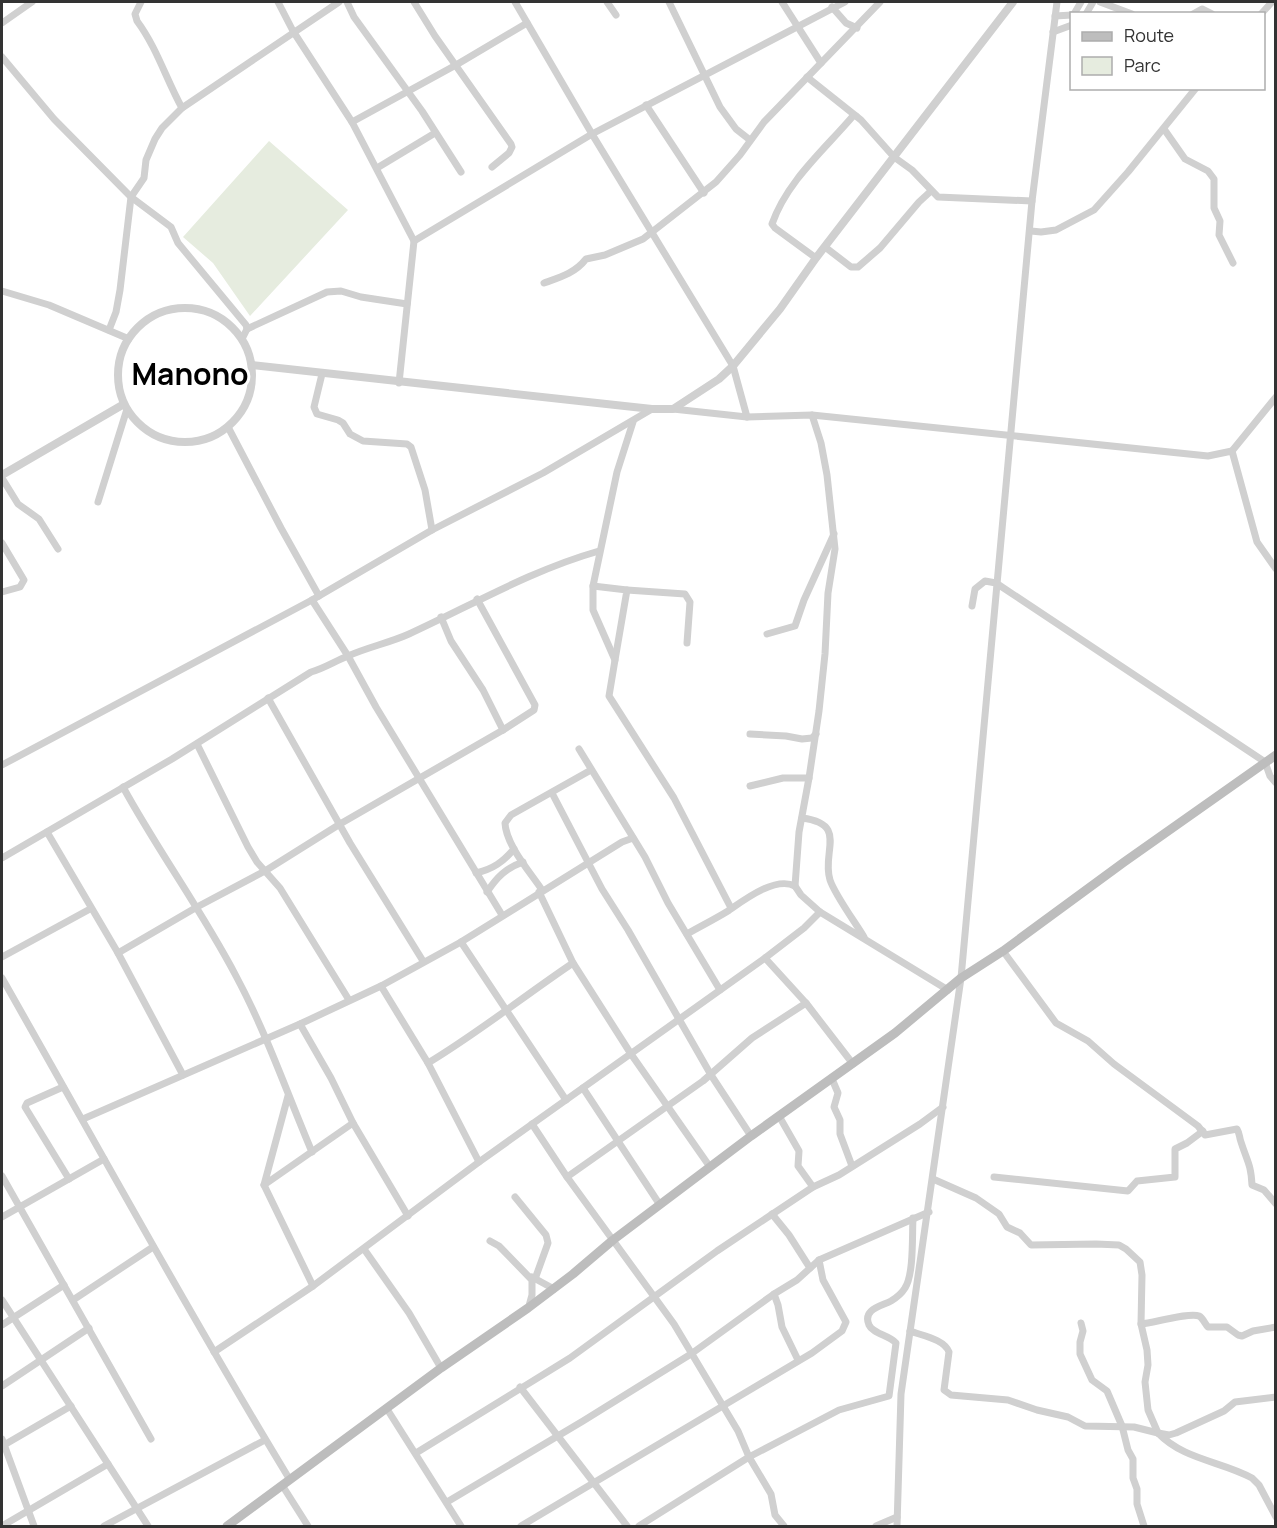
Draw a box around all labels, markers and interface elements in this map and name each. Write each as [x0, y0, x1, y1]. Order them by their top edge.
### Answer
legend [1070, 12, 1265, 90]
text: Route [1124, 23, 1174, 47]
text: Parc [1124, 53, 1161, 77]
district label: Manono [131, 353, 249, 394]

